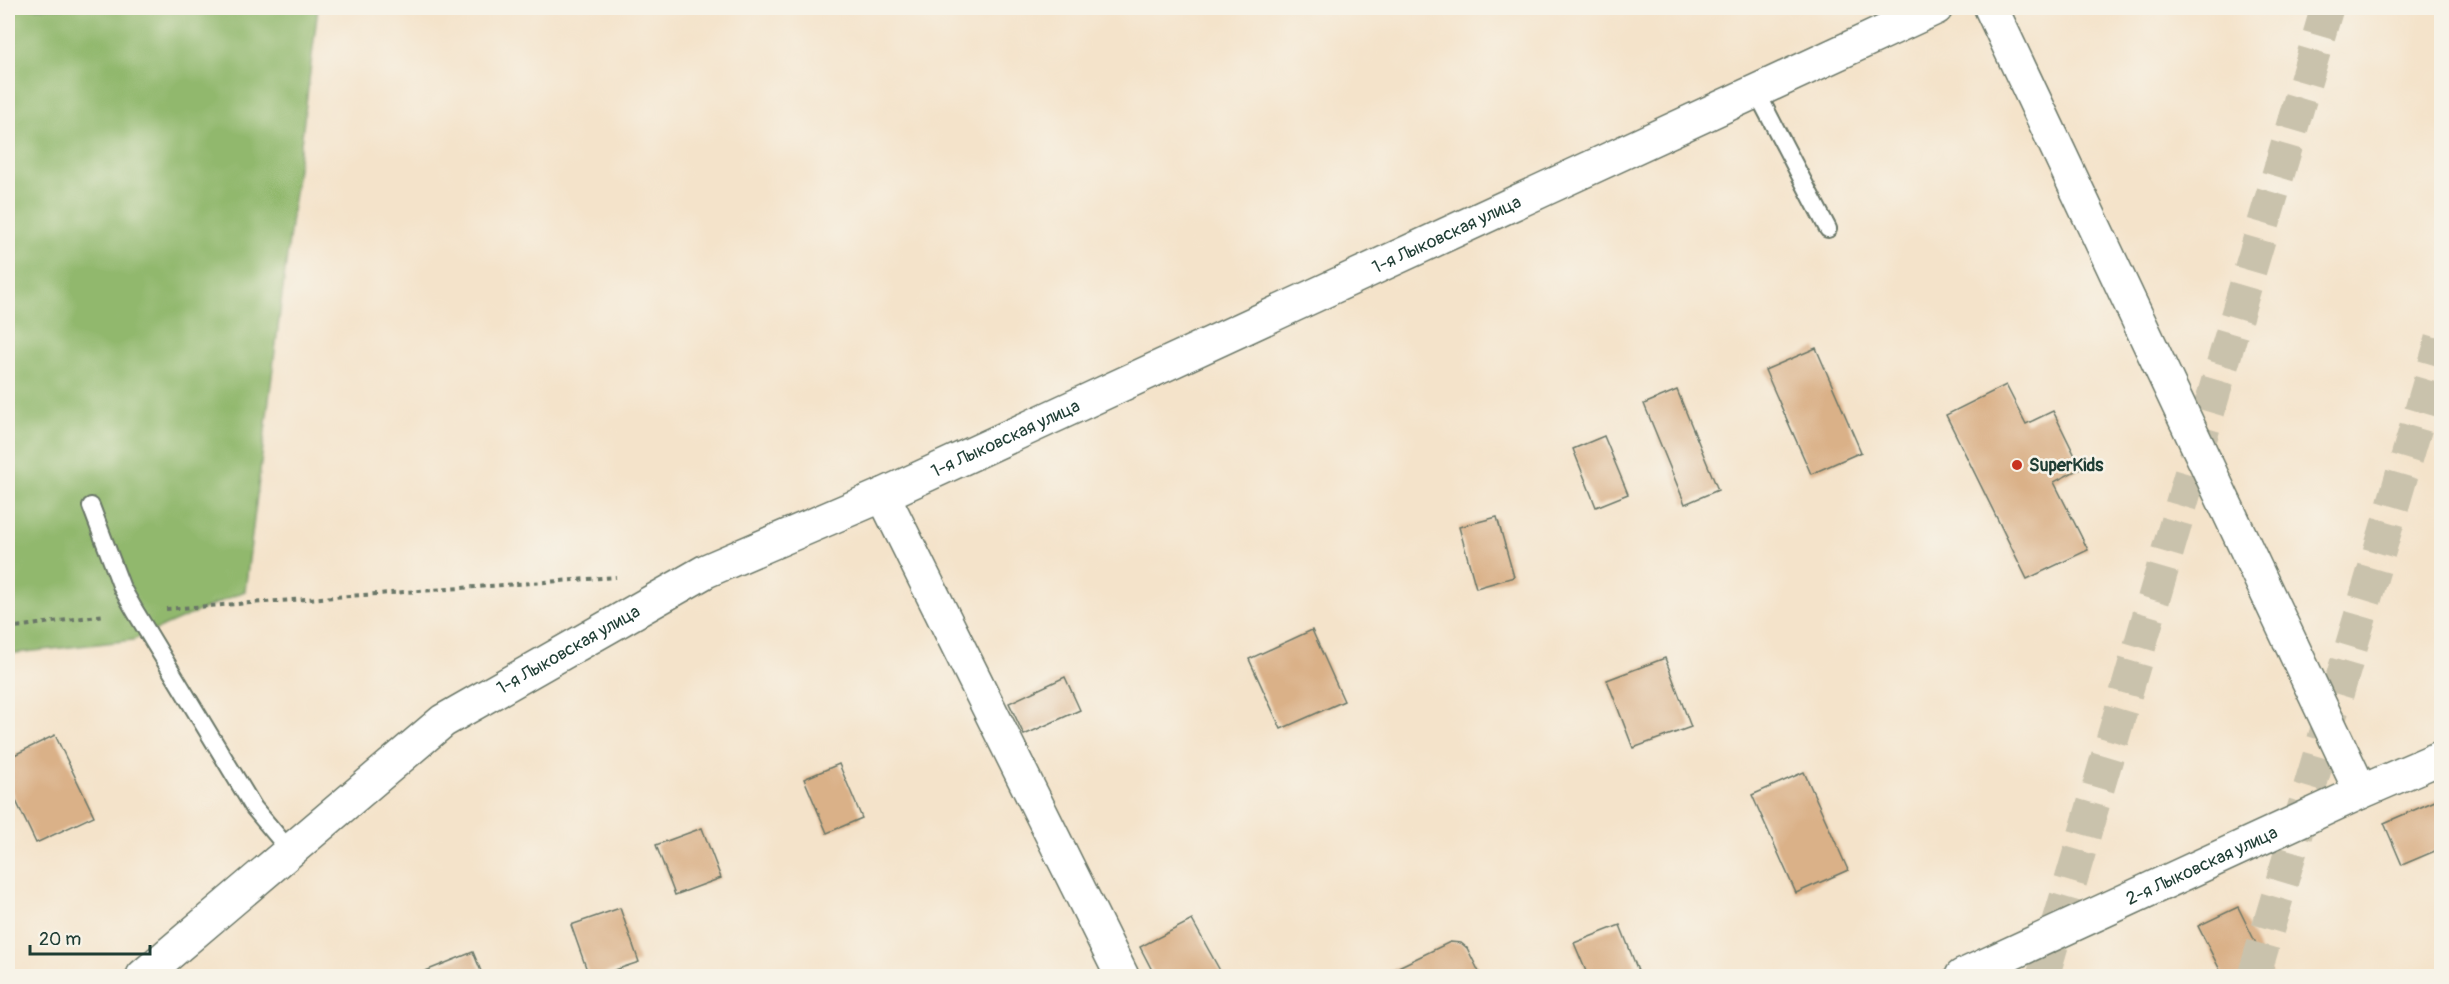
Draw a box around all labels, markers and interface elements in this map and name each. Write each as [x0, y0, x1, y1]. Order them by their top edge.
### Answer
street label: 1-я Лыковская улица [1369, 191, 1525, 279]
street label: 1-я Лыковская улица [928, 395, 1084, 483]
place label: SuperKids [2029, 454, 2104, 477]
marker: SuperKids [2010, 458, 2024, 472]
street label: 1-я Лыковская улица [493, 600, 644, 700]
street label: 2-я Лыковская улица [2122, 821, 2281, 911]
scale bar [30, 918, 150, 956]
text: 20 m [39, 928, 81, 951]

